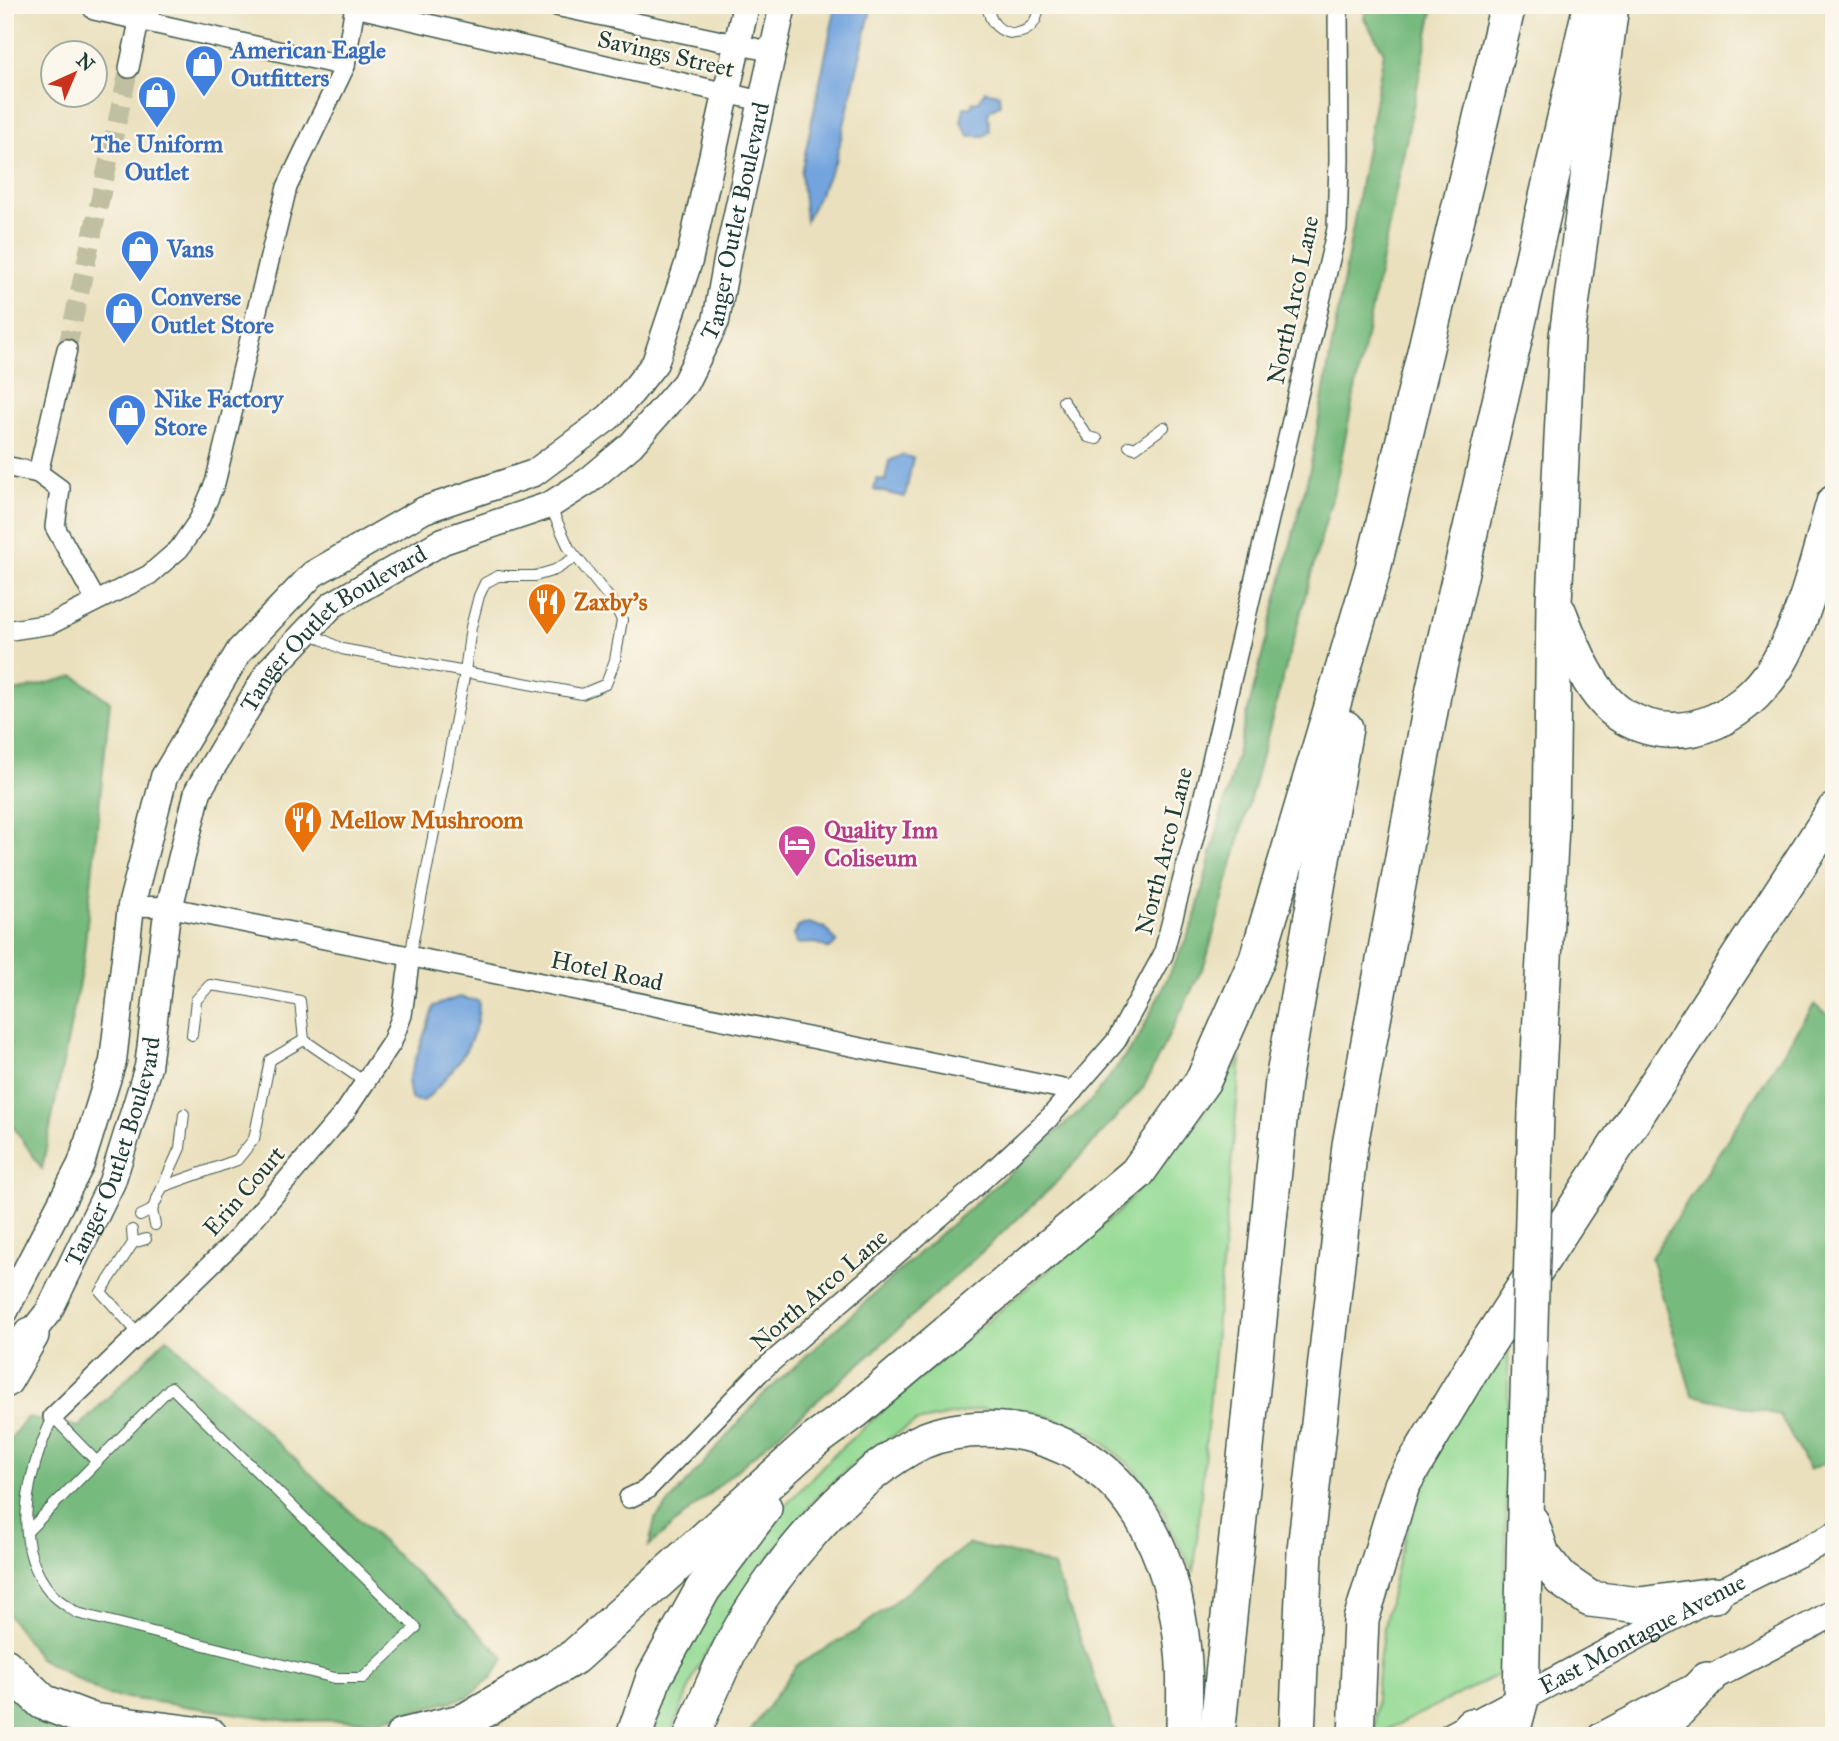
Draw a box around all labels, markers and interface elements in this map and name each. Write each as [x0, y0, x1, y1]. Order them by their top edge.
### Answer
street label: Savings Street [595, 24, 738, 84]
place label: American Eagle Outfitters [229, 35, 386, 93]
north arrow [38, 38, 108, 108]
shop icon: American Eagle Outfitters [183, 43, 225, 98]
text: N [72, 48, 99, 76]
shop icon: The Uniform Outlet [136, 74, 178, 129]
street label: Tanger Outlet Boulevard [694, 99, 776, 345]
place label: The Uniform Outlet [90, 129, 224, 187]
street label: North Arco Lane [1260, 213, 1326, 387]
shop icon: Vans [119, 228, 161, 283]
place label: Vans [166, 234, 214, 264]
place label: Converse Outlet Store [151, 282, 274, 340]
shop icon: Converse Outlet Store [103, 290, 145, 345]
place label: Nike Factory Store [154, 384, 285, 442]
shop icon: Nike Factory Store [106, 392, 148, 447]
street label: Tanger Outlet Boulevard [233, 539, 432, 718]
restaurant icon: Zaxby's [526, 581, 568, 636]
place label: Zaxby's [574, 587, 648, 617]
street label: North Arco Lane [1129, 764, 1199, 938]
restaurant icon: Mellow Mushroom [282, 799, 324, 854]
place label: Mellow Mushroom [330, 805, 524, 835]
place label: Quality Inn Coliseum [824, 815, 938, 873]
hotel icon: Quality Inn Coliseum [776, 823, 818, 878]
street label: Hotel Road [548, 944, 666, 998]
street label: Tanger Outlet Boulevard [58, 1035, 167, 1271]
street label: Erin Court [197, 1139, 292, 1242]
street label: North Arco Lane [744, 1222, 894, 1358]
street label: East Montague Avenue [1534, 1567, 1751, 1701]

